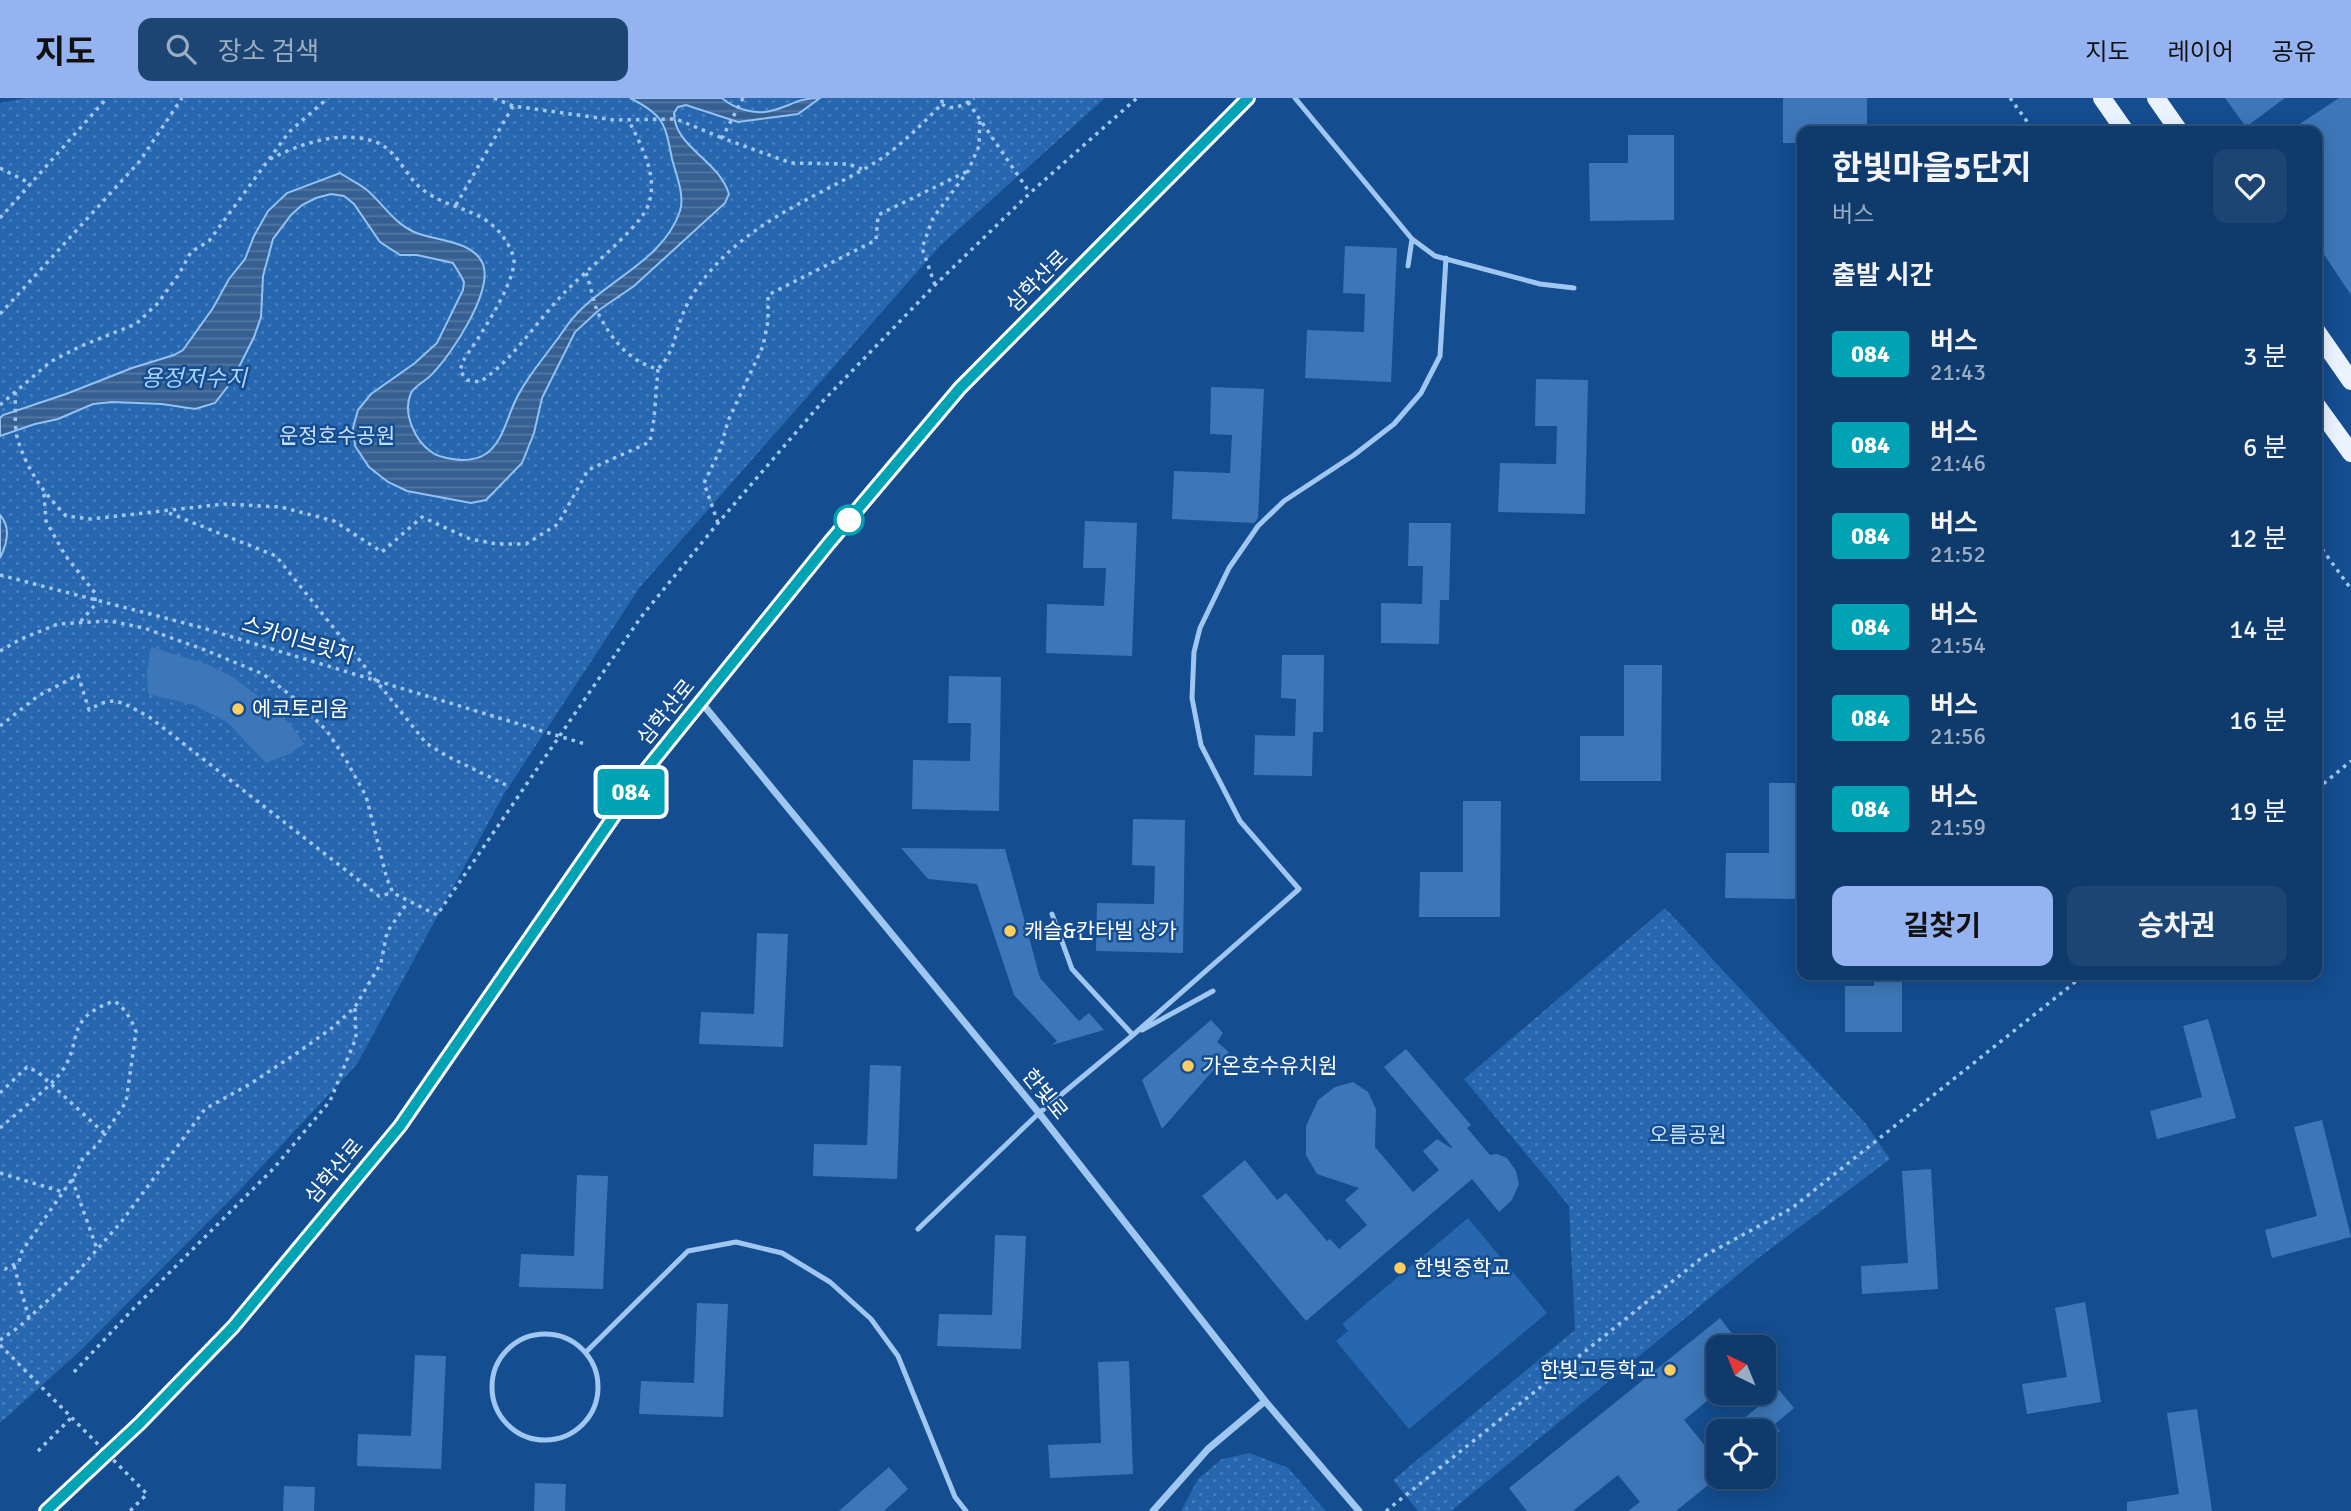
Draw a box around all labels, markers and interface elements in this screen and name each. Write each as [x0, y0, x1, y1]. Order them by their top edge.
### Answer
search box [138, 18, 628, 81]
icon: search [162, 30, 200, 68]
text: 지도 [35, 32, 96, 73]
text: 장소 검색 [218, 36, 319, 68]
text: 지도 [2085, 37, 2130, 67]
text: 레이어 [2168, 37, 2234, 67]
text: 공유 [2272, 37, 2316, 67]
text: 한빛마을5단지 [1832, 148, 2032, 189]
button: heart [2213, 149, 2287, 223]
text: 버스 [1832, 200, 1874, 229]
street label: 심학산로 [1000, 244, 1074, 318]
text: 출발 시간 [1832, 260, 1933, 292]
text: 버스 [1930, 326, 1978, 358]
text: 084 [1851, 339, 1890, 369]
text: 3 분 [2243, 341, 2287, 373]
text: 21:43 [1930, 358, 1986, 387]
water label: 용정저수지 [141, 364, 249, 393]
text: 버스 [1930, 417, 1978, 449]
park label: 운정호수공원 [279, 423, 395, 449]
text: 084 [1851, 430, 1890, 460]
text: 6 분 [2243, 432, 2287, 464]
text: 21:46 [1930, 449, 1986, 478]
unlabelled marker [834, 505, 864, 535]
text: 버스 [1930, 508, 1978, 540]
text: 084 [1851, 521, 1890, 551]
text: 12 분 [2229, 523, 2287, 555]
text: 21:52 [1930, 540, 1986, 569]
text: 버스 [1930, 599, 1978, 631]
street label: 스카이브릿지 [239, 611, 357, 669]
text: 084 [1851, 612, 1890, 642]
text: 14 분 [2229, 614, 2287, 646]
text: 21:54 [1930, 631, 1986, 660]
street label: 심학산로 [632, 674, 700, 750]
text: 버스 [1930, 690, 1978, 722]
place label: 에코토리움 [252, 696, 349, 722]
marker: 에코토리움 [230, 701, 246, 717]
text: 084 [1851, 703, 1890, 733]
text: 16 분 [2229, 705, 2287, 737]
text: 21:56 [1930, 722, 1986, 751]
line badge: 084 [591, 769, 671, 815]
text: 084 [612, 777, 650, 807]
text: 버스 [1930, 781, 1978, 813]
text: 084 [1851, 794, 1890, 824]
text: 19 분 [2229, 796, 2287, 828]
text: 21:59 [1930, 813, 1986, 842]
button: 길찾기 [1832, 886, 2053, 966]
button: 승차권 [2067, 886, 2287, 966]
place label: 캐슬&칸타빌 상가 [1024, 918, 1177, 944]
marker: 캐슬&칸타빌 상가 [1002, 923, 1018, 939]
place label: 가온호수유치원 [1202, 1053, 1337, 1079]
marker: 가온호수유치원 [1180, 1058, 1196, 1074]
street label: 한빛로 [1017, 1063, 1073, 1125]
park label: 오름공원 [1649, 1122, 1727, 1148]
street label: 심학산로 [299, 1133, 369, 1209]
place label: 한빛중학교 [1414, 1255, 1511, 1281]
marker: 한빛중학교 [1392, 1260, 1408, 1276]
north arrow [1706, 1335, 1776, 1405]
map controls [1706, 1335, 1776, 1489]
place label: 한빛고등학교 [1540, 1357, 1656, 1383]
marker: 한빛고등학교 [1662, 1362, 1678, 1378]
button: locate [1706, 1419, 1776, 1489]

